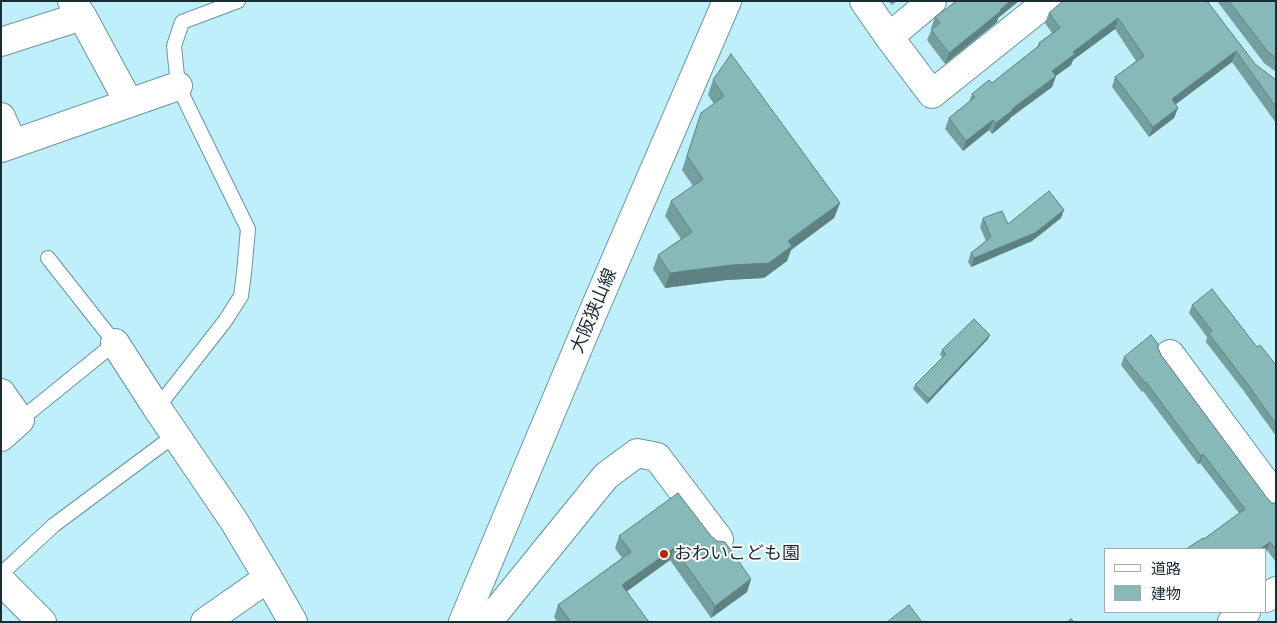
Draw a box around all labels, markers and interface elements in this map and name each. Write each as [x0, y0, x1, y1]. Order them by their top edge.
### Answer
street label: 大阪狭山線 [566, 265, 622, 357]
place label: おわいこども園 [674, 543, 800, 565]
marker: おわいこども園 [658, 548, 670, 560]
legend [1104, 548, 1267, 613]
text: 道路 [1151, 560, 1181, 578]
text: 建物 [1151, 585, 1181, 603]

